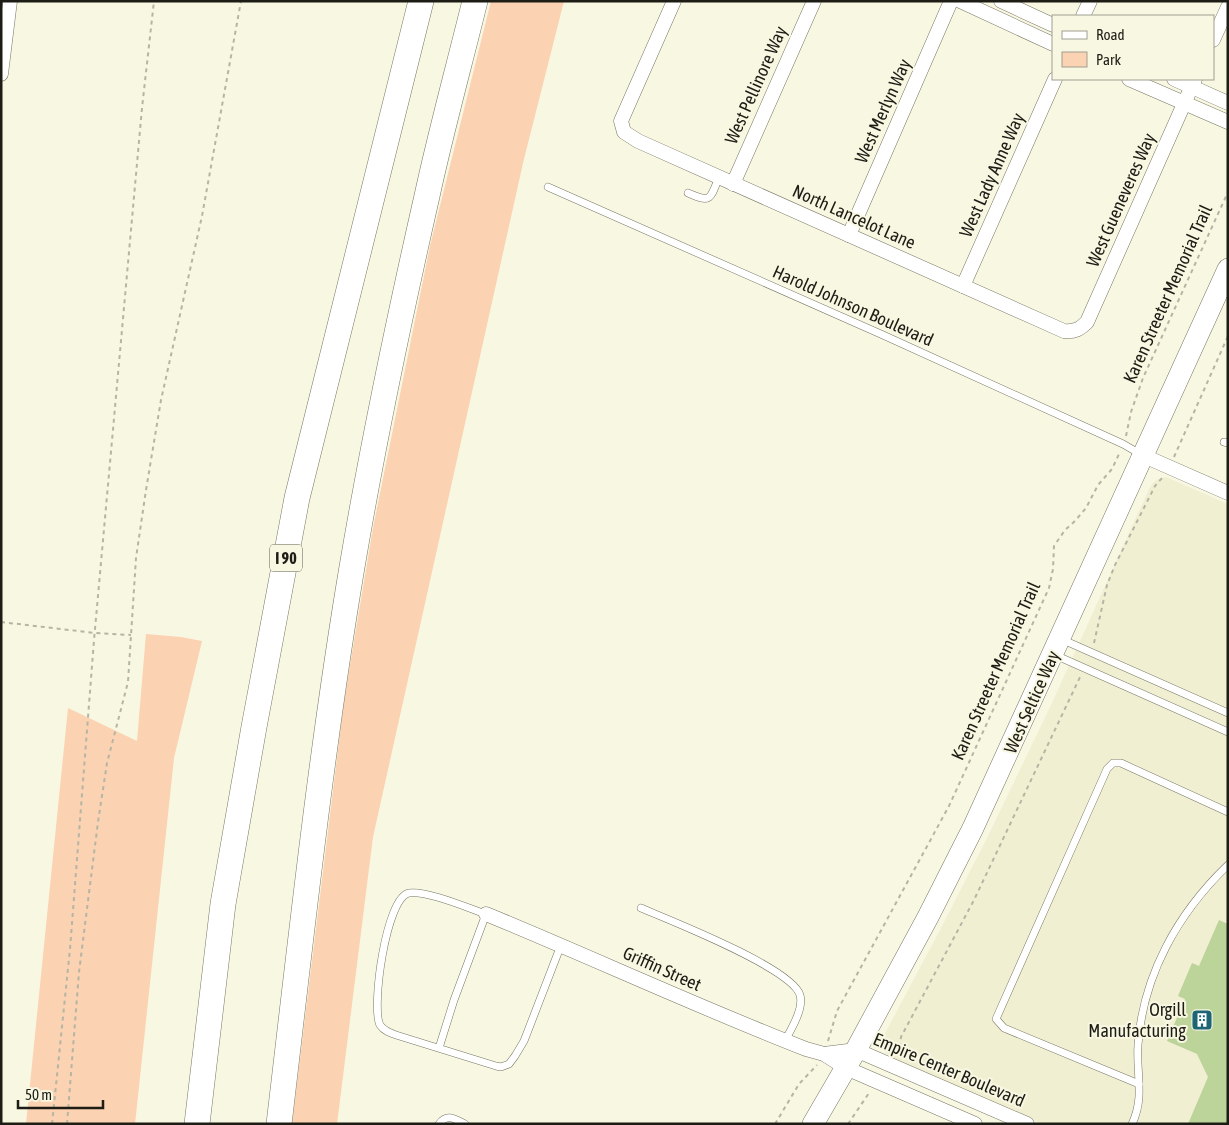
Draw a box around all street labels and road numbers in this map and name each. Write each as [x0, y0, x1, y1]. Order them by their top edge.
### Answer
street label: West Pellinore Way [720, 23, 791, 147]
street label: West Merlyn Way [850, 55, 915, 166]
street label: West Lady Anne Way [955, 109, 1028, 240]
street label: West Gueneveres Way [1082, 130, 1159, 270]
street label: North Lancelot Lane [789, 180, 919, 253]
street label: Karen Streeter Memorial Trail [1119, 201, 1216, 386]
street label: Harold Johnson Boulevard [770, 261, 937, 350]
road number: I 90 [270, 544, 302, 572]
street label: Karen Streeter Memorial Trail [947, 578, 1044, 763]
street label: West Seltice Way [1000, 647, 1064, 756]
street label: Griffin Street [620, 942, 705, 995]
street label: Empire Center Boulevard [870, 1028, 1028, 1111]

